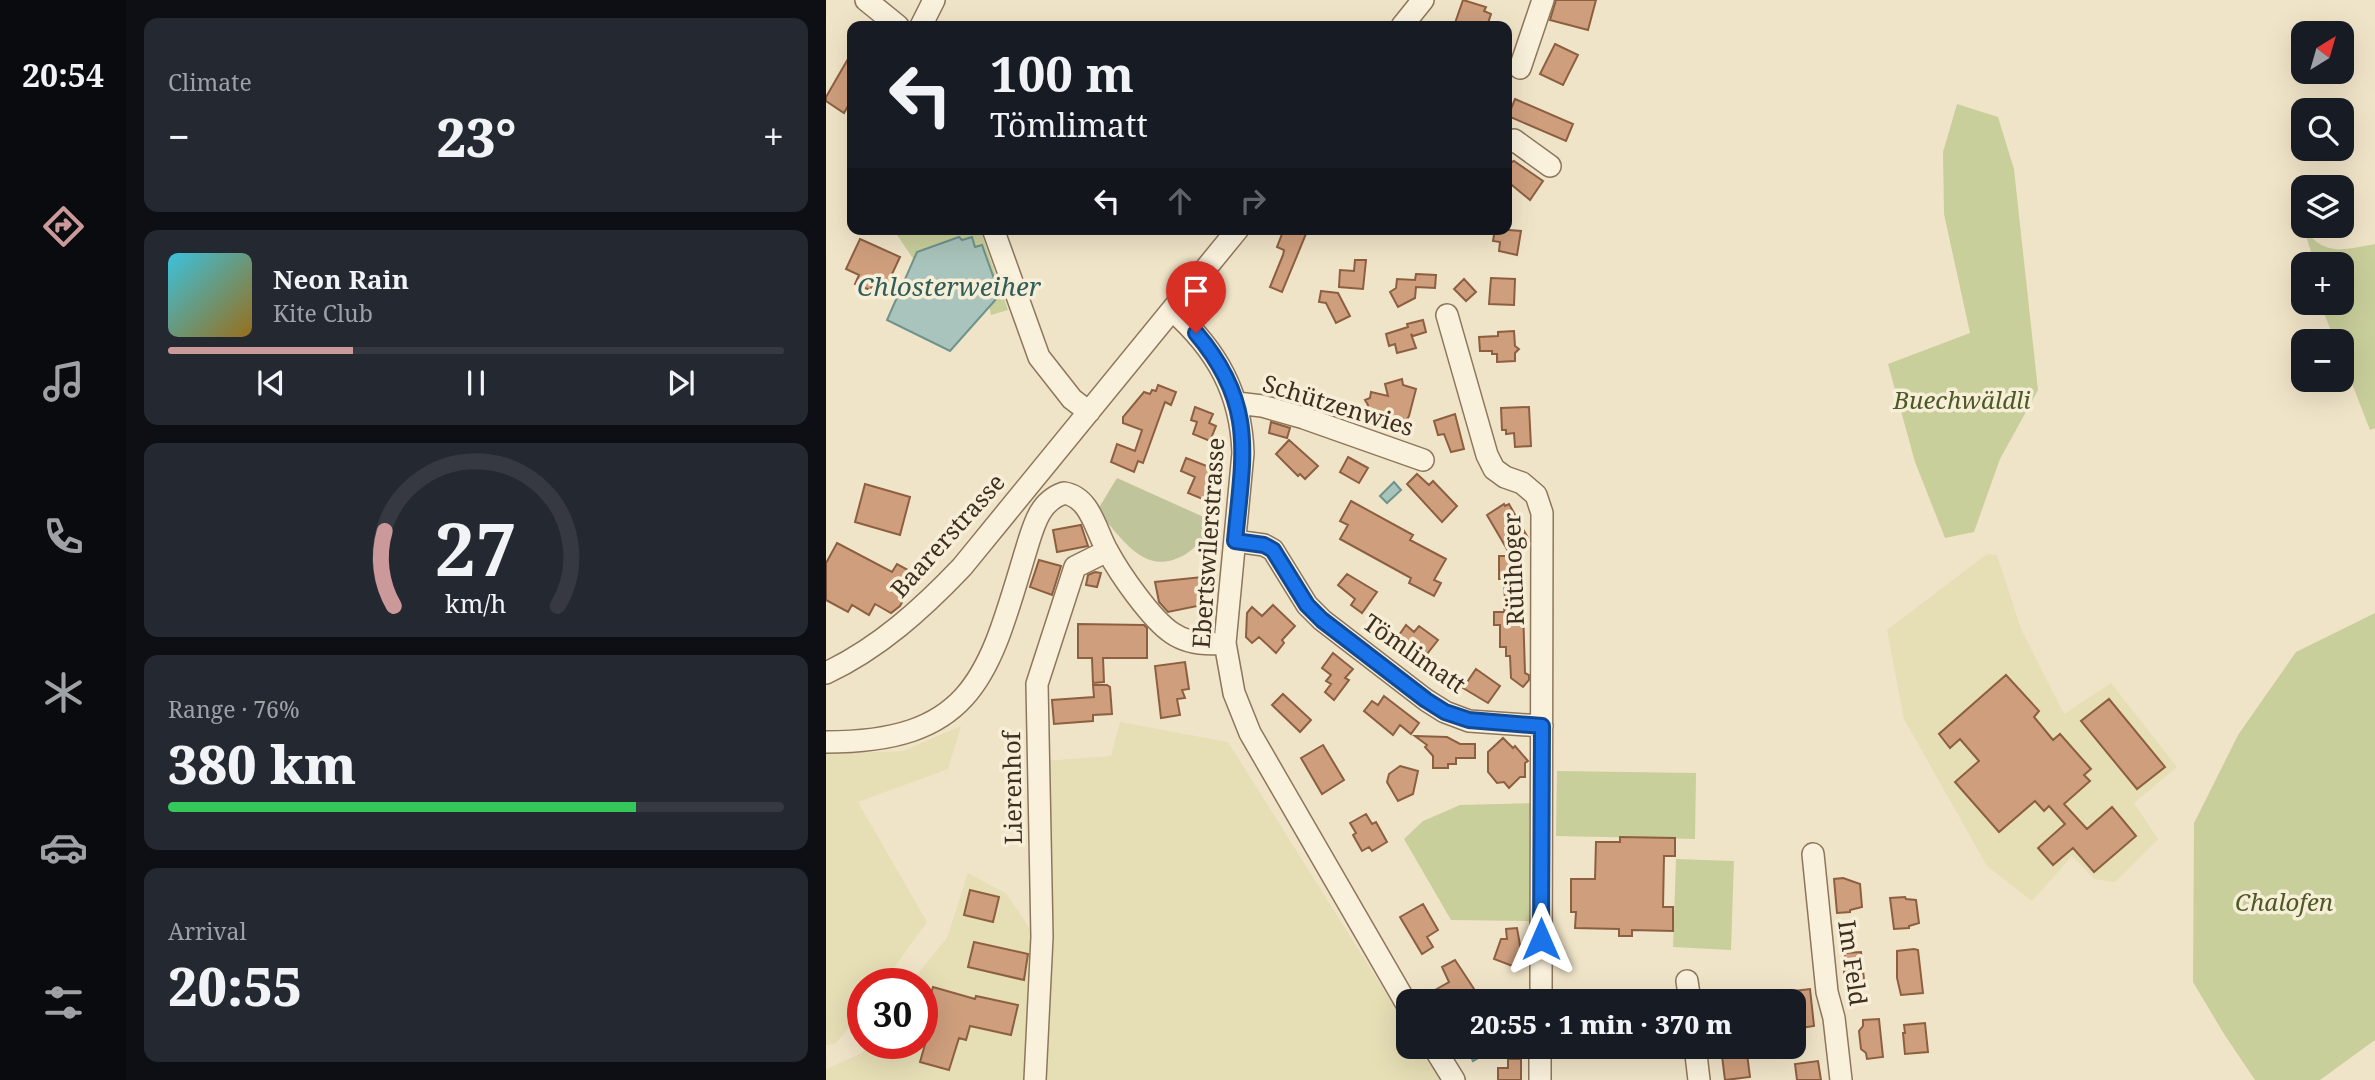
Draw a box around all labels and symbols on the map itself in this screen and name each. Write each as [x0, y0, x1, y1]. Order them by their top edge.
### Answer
north arrow [2291, 21, 2354, 84]
pin [1166, 261, 1226, 333]
water label: Chlosterweiher [857, 268, 1042, 304]
street label: Schützenwies [1259, 366, 1418, 443]
park label: Buechwäldli [1892, 383, 2031, 416]
street label: Ebertswilerstrasse [1184, 436, 1231, 649]
street label: Baarerstrasse [882, 466, 1011, 604]
street label: Rütihoger [1494, 512, 1531, 626]
street label: Tömlimatt [1357, 605, 1473, 700]
street label: Lierenhof [994, 729, 1029, 845]
park label: Chalofen [2235, 885, 2333, 918]
position arrow [1504, 902, 1578, 976]
street label: Im Feld [1831, 918, 1876, 1008]
speed limit sign: 30 [847, 968, 938, 1059]

